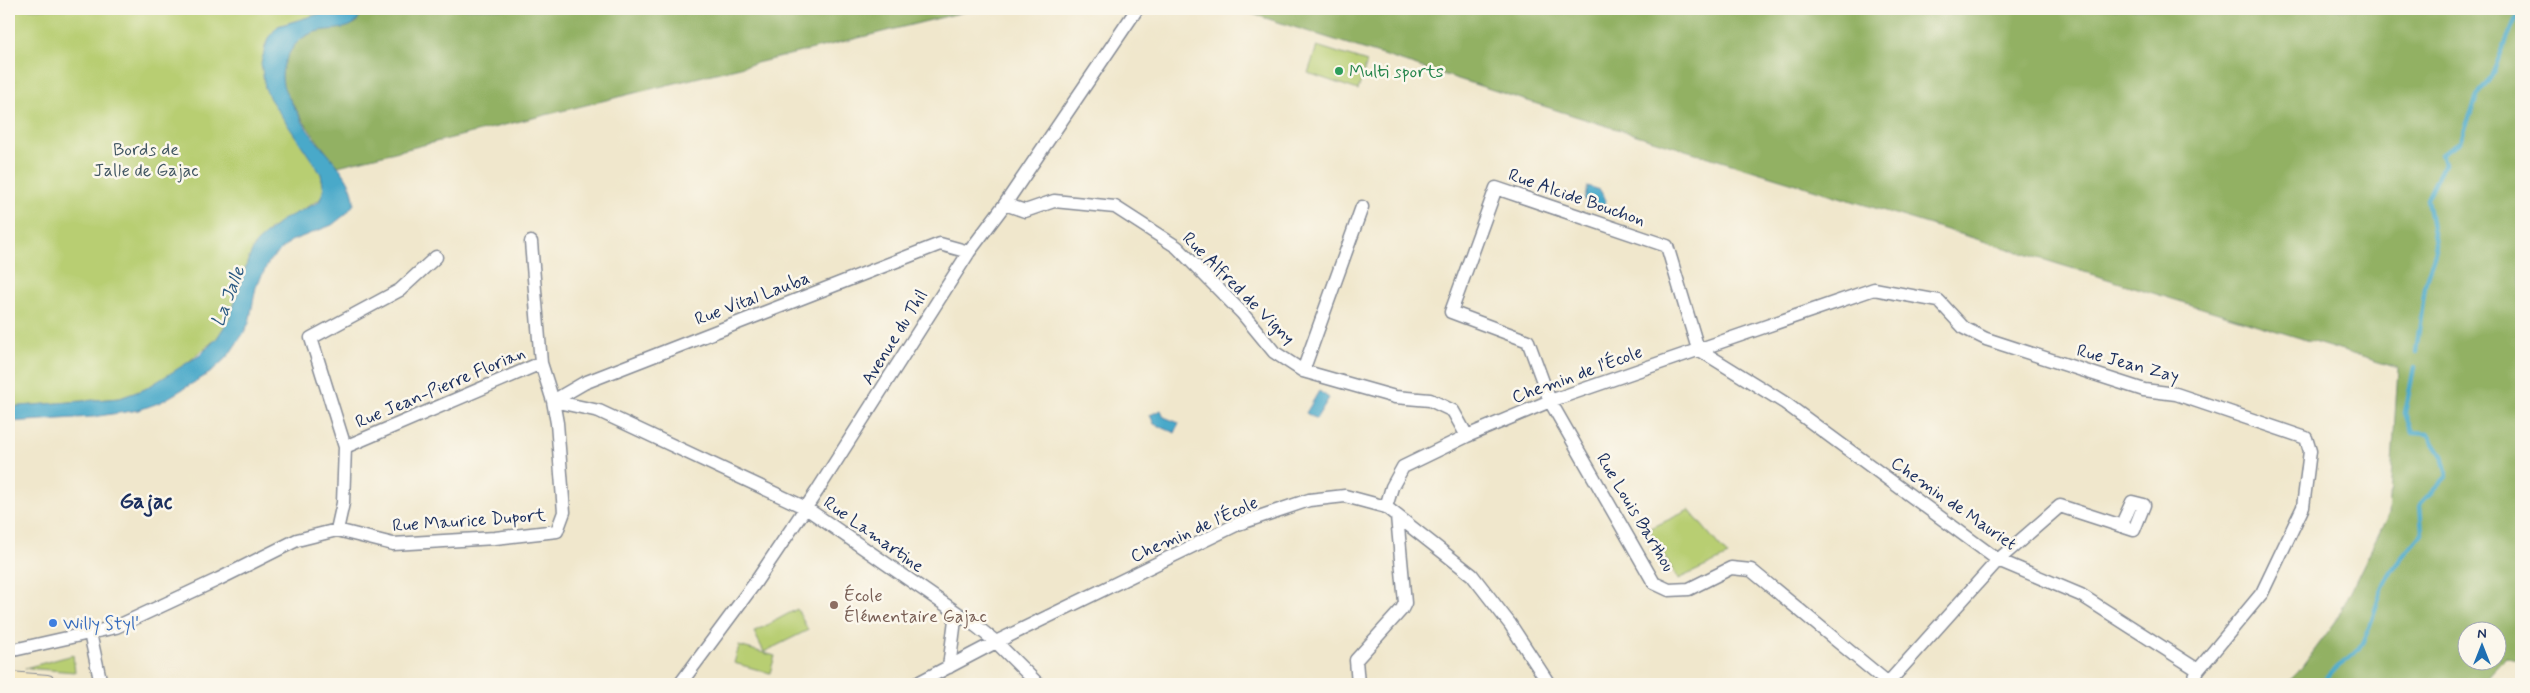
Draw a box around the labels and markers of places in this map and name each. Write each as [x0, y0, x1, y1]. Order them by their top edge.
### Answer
place label: Multi sports [1349, 60, 1444, 84]
marker: Multi sports [1333, 65, 1345, 77]
place label: École Élémentaire Gajac [844, 584, 987, 629]
marker: École Élémentaire Gajac [828, 599, 840, 611]
place label: Willy Styl' [63, 612, 139, 636]
marker: Willy Styl' [47, 617, 59, 629]

